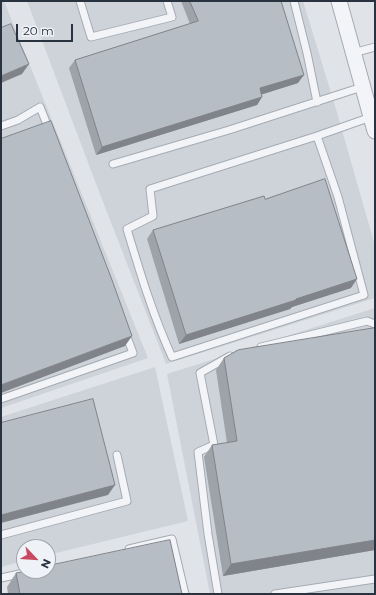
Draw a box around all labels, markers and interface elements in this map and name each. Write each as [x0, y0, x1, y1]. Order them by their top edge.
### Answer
scale bar [18, 16, 75, 42]
text: 20 m [23, 23, 54, 38]
north arrow [16, 539, 56, 579]
text: N [38, 557, 54, 571]

